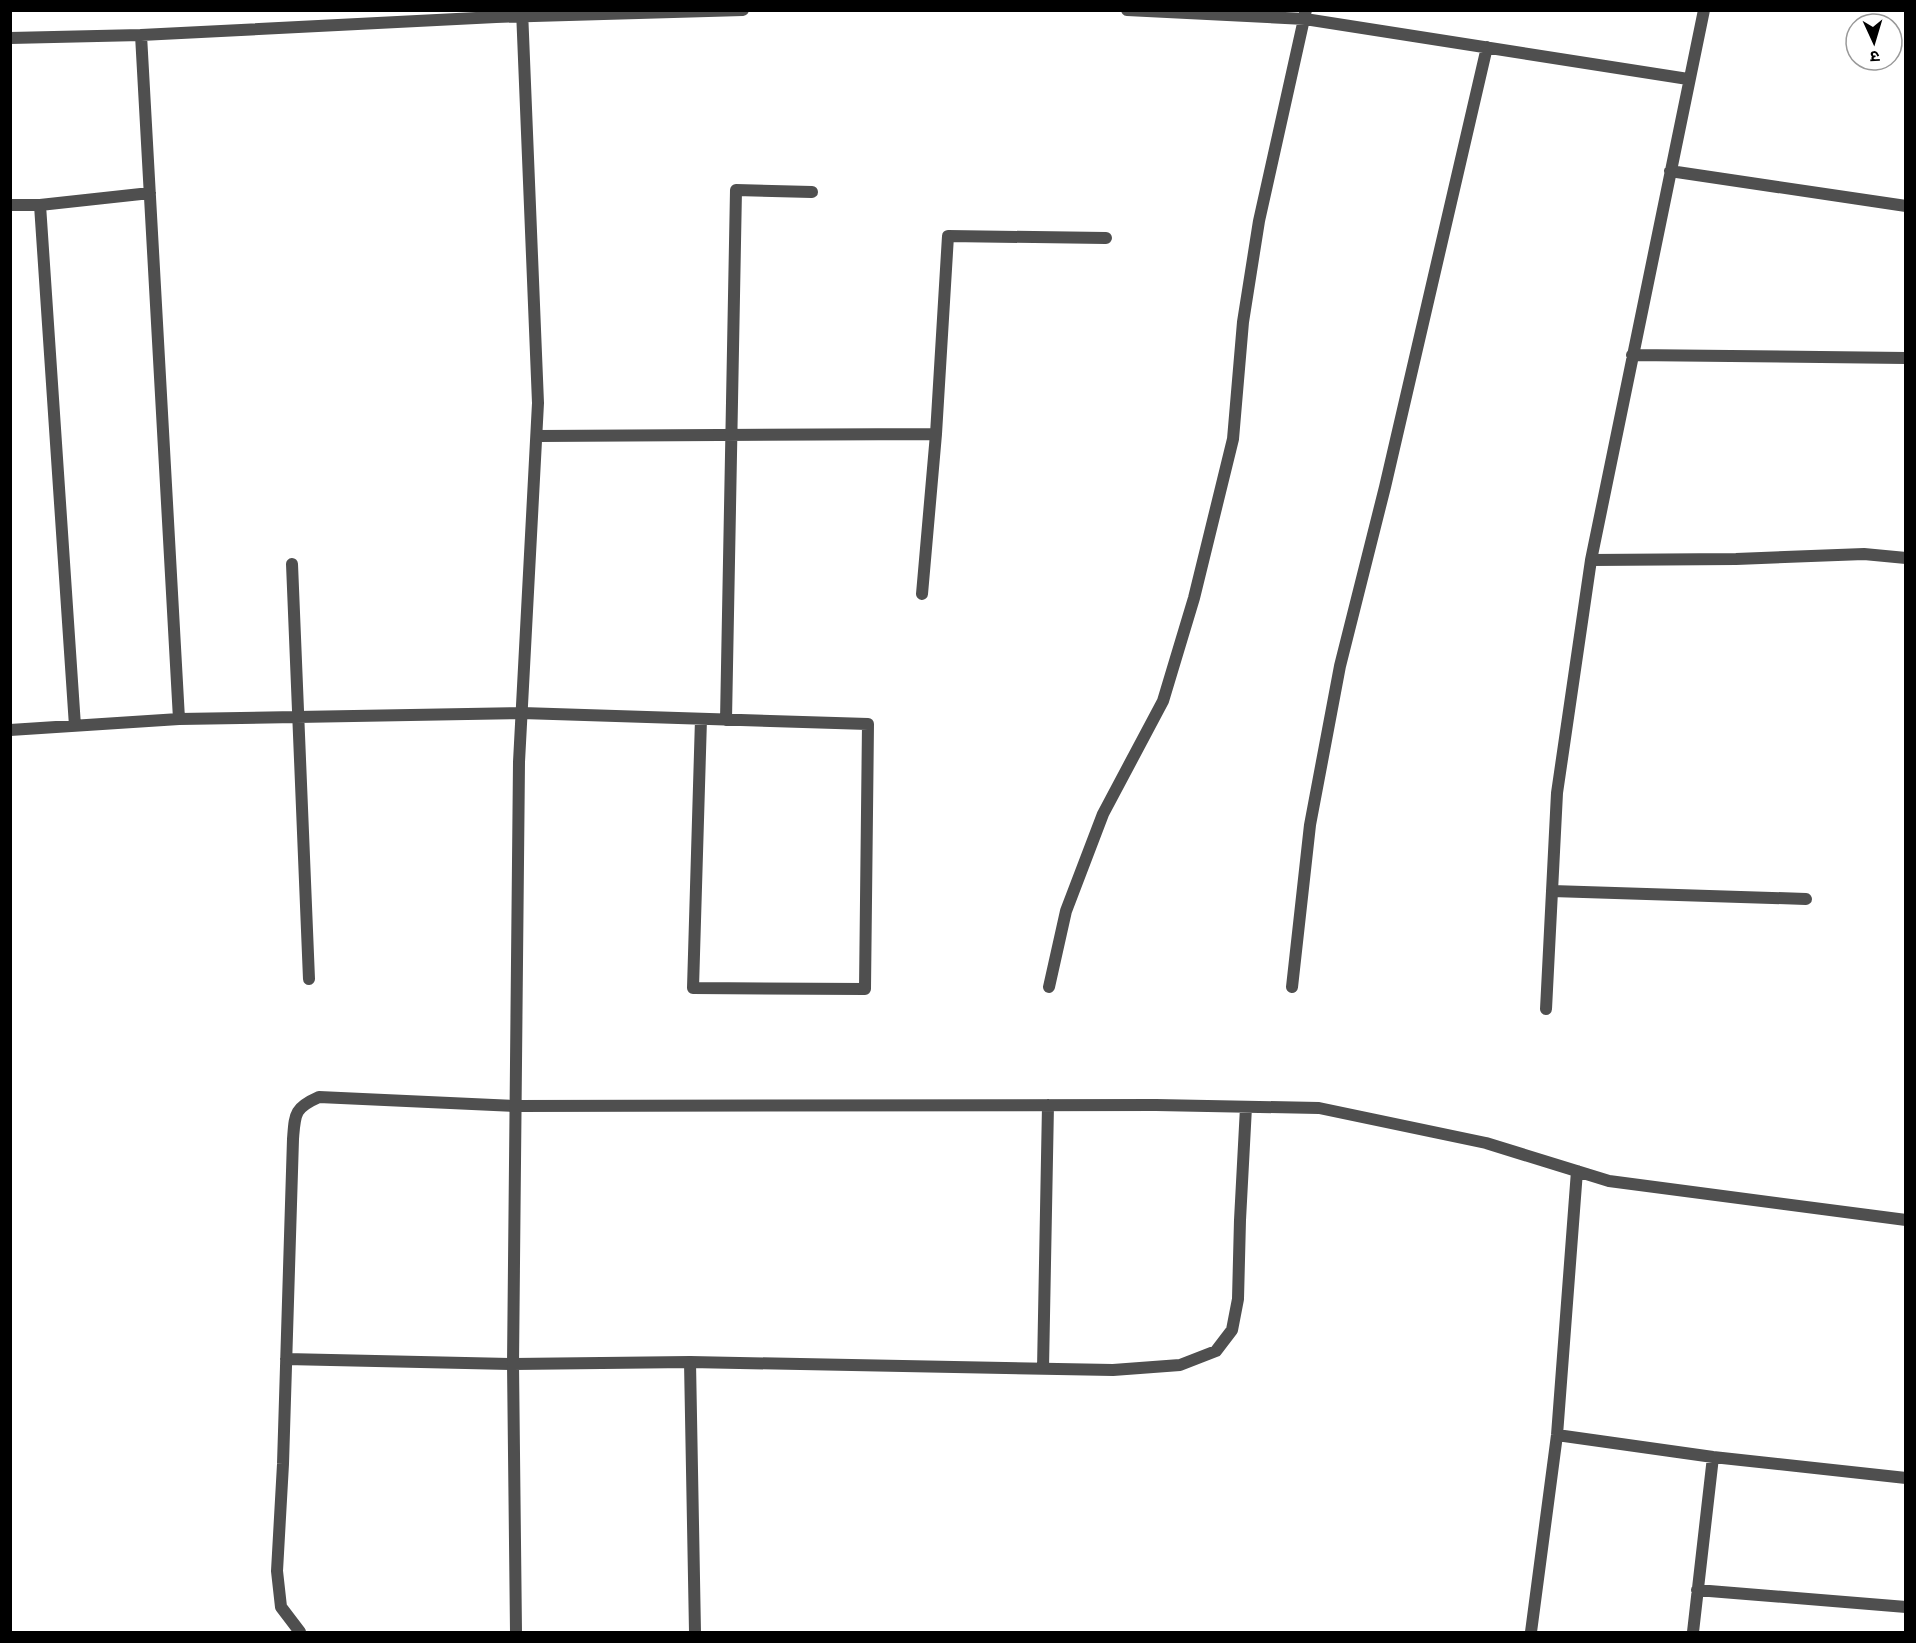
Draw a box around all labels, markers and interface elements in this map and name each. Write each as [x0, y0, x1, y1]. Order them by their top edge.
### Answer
north arrow [1844, 12, 1904, 72]
text: उ [1869, 47, 1880, 67]

